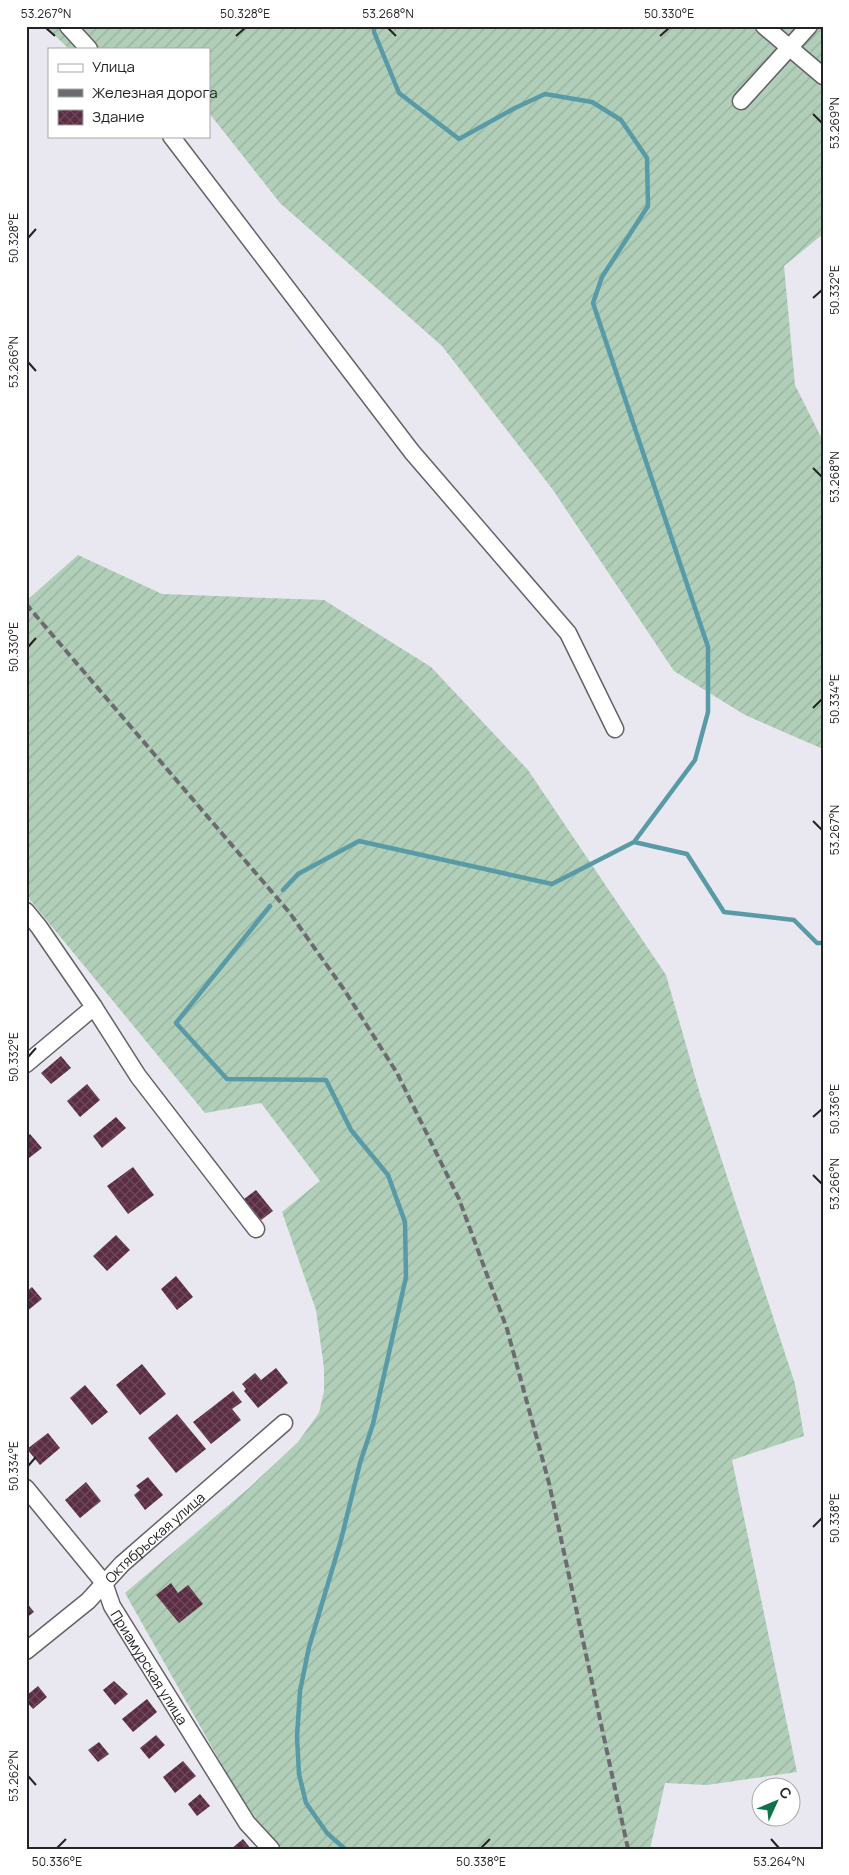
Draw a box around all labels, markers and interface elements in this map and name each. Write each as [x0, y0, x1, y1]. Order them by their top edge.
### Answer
text: 53.267°N [21, 5, 71, 22]
text: 50.328°E [220, 5, 270, 22]
text: 53.268°N [362, 5, 414, 22]
text: 50.330°E [644, 5, 694, 22]
legend [48, 48, 210, 138]
text: Улица [92, 56, 135, 77]
text: Железная дорога [92, 82, 217, 103]
text: 53.269°N [826, 97, 843, 149]
text: Здание [92, 106, 145, 127]
text: 50.328°E [5, 213, 22, 263]
text: 50.332°E [826, 265, 843, 315]
text: 53.266°N [5, 336, 22, 388]
text: 53.268°N [826, 451, 843, 503]
text: 50.330°E [5, 622, 22, 672]
text: 50.334°E [826, 674, 843, 724]
text: 53.267°N [826, 805, 843, 855]
text: 50.332°E [5, 1032, 22, 1082]
text: 50.336°E [826, 1084, 843, 1134]
text: 53.266°N [826, 1158, 843, 1210]
text: 50.334°E [5, 1441, 22, 1491]
street label: Октябрьская улица [100, 1487, 208, 1587]
text: 50.338°E [826, 1493, 843, 1543]
street label: Приамурская улица [107, 1606, 193, 1728]
text: 53.262°N [5, 1750, 22, 1802]
north arrow [752, 1778, 802, 1828]
text: С [775, 1782, 796, 1803]
text: 50.336°E [32, 1853, 82, 1870]
text: 50.338°E [456, 1853, 506, 1870]
text: 53.264°N [753, 1853, 805, 1870]

